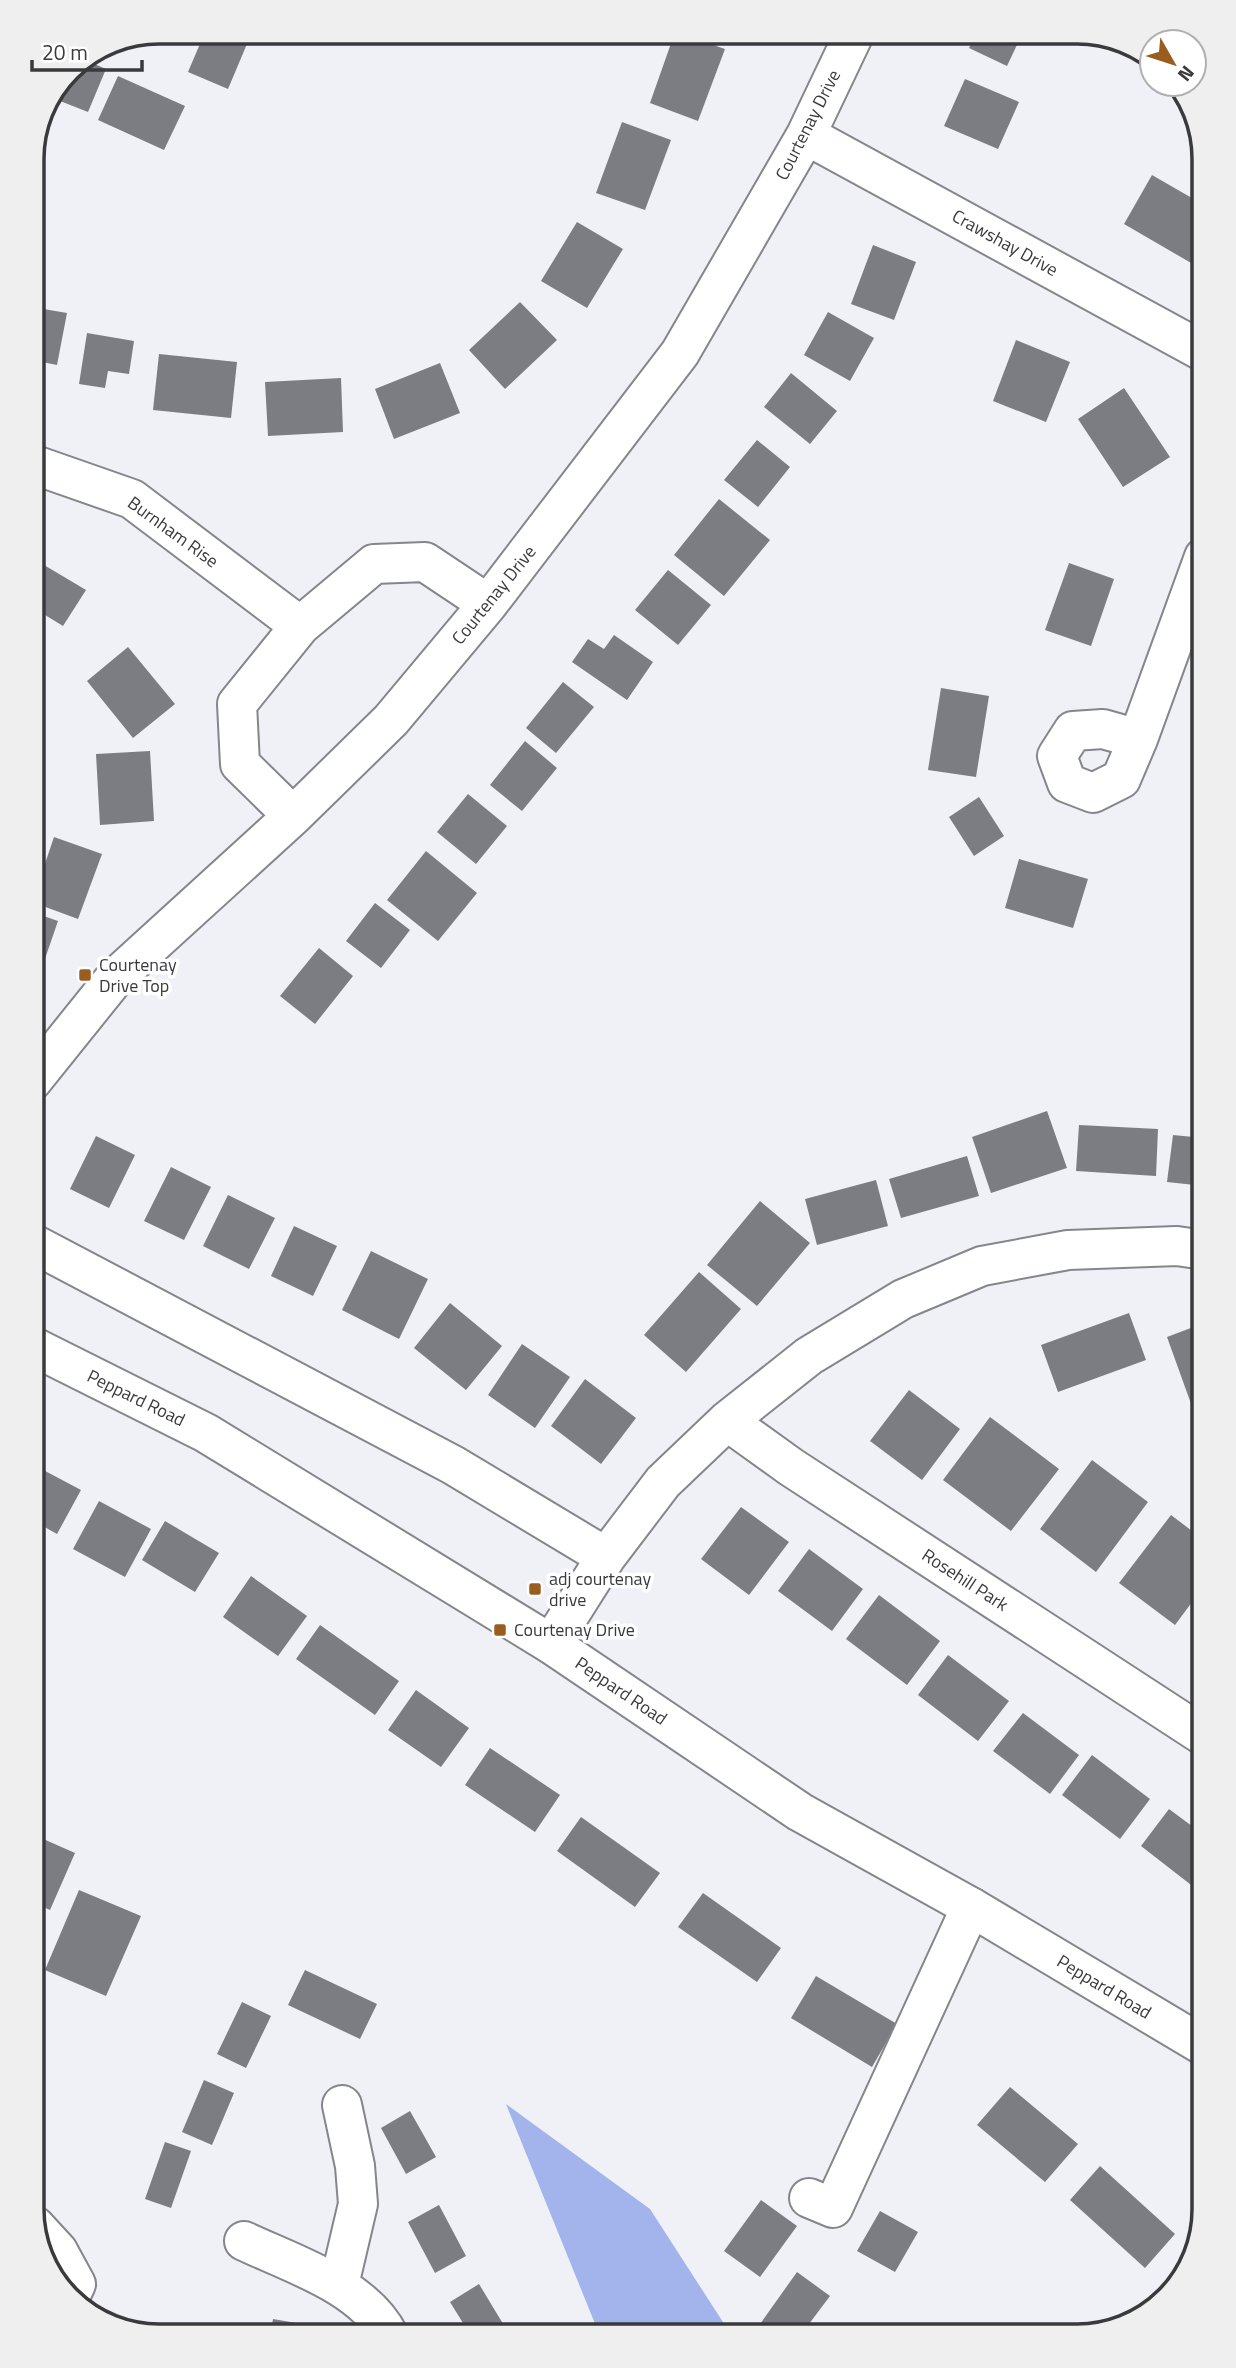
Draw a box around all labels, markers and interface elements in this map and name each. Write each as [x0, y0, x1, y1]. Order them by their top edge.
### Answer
scale bar [32, 28, 142, 72]
north arrow [1138, 28, 1208, 98]
text: 20 m [42, 36, 88, 68]
text: N [1171, 60, 1202, 88]
street label: Courtenay Drive [768, 65, 847, 185]
street label: Crawshay Drive [947, 202, 1063, 283]
street label: Burnham Rise [122, 489, 224, 574]
street label: Courtenay Drive [445, 539, 542, 650]
place label: Courtenay Drive Top [99, 951, 177, 999]
marker: Courtenay Drive Top [77, 967, 93, 983]
street label: Peppard Road [83, 1362, 190, 1433]
street label: Rosehill Park [917, 1542, 1014, 1618]
place label: adj courtenay drive [549, 1565, 651, 1613]
marker: adj courtenay drive [527, 1581, 543, 1597]
place label: Courtenay Drive [514, 1616, 635, 1643]
marker: Courtenay Drive [492, 1622, 508, 1638]
street label: Peppard Road [570, 1650, 673, 1731]
street label: Peppard Road [1052, 1948, 1157, 2025]

